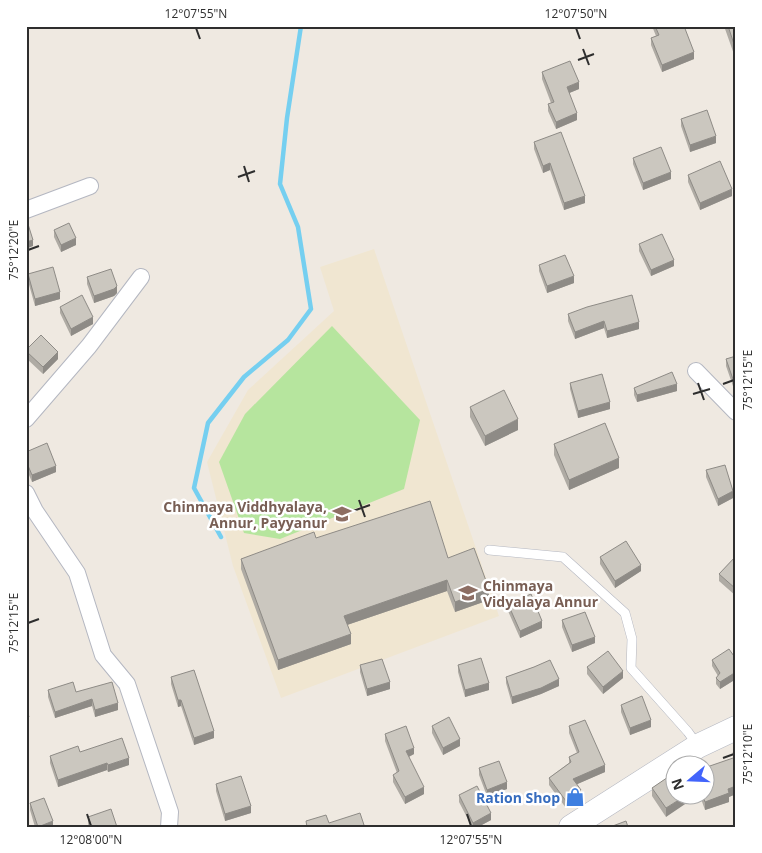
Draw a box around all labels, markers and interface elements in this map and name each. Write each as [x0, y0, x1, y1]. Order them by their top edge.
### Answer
text: 12°07'55"N [165, 5, 227, 22]
text: 12°07'50"N [545, 5, 607, 22]
text: 75°12'20"E [5, 220, 22, 280]
text: 75°12'15"E [739, 350, 756, 410]
place label: Chinmaya Viddhyalaya, Annur, Payyanur [163, 497, 328, 532]
school or university icon: Chinmaya Viddhyalaya, Annur, Payyanur [331, 503, 353, 525]
place label: Chinmaya Vidyalaya Annur [483, 576, 599, 611]
school or university icon: Chinmaya Vidyalaya Annur [457, 582, 479, 604]
text: 75°12'15"E [5, 593, 22, 653]
text: 75°12'10"E [739, 724, 756, 784]
north arrow [664, 756, 714, 806]
text: N [666, 776, 688, 793]
shop icon: Ration Shop [564, 786, 586, 808]
place label: Ration Shop [476, 788, 560, 807]
text: 12°08'00"N [60, 831, 122, 848]
text: 12°07'55"N [440, 831, 502, 848]

